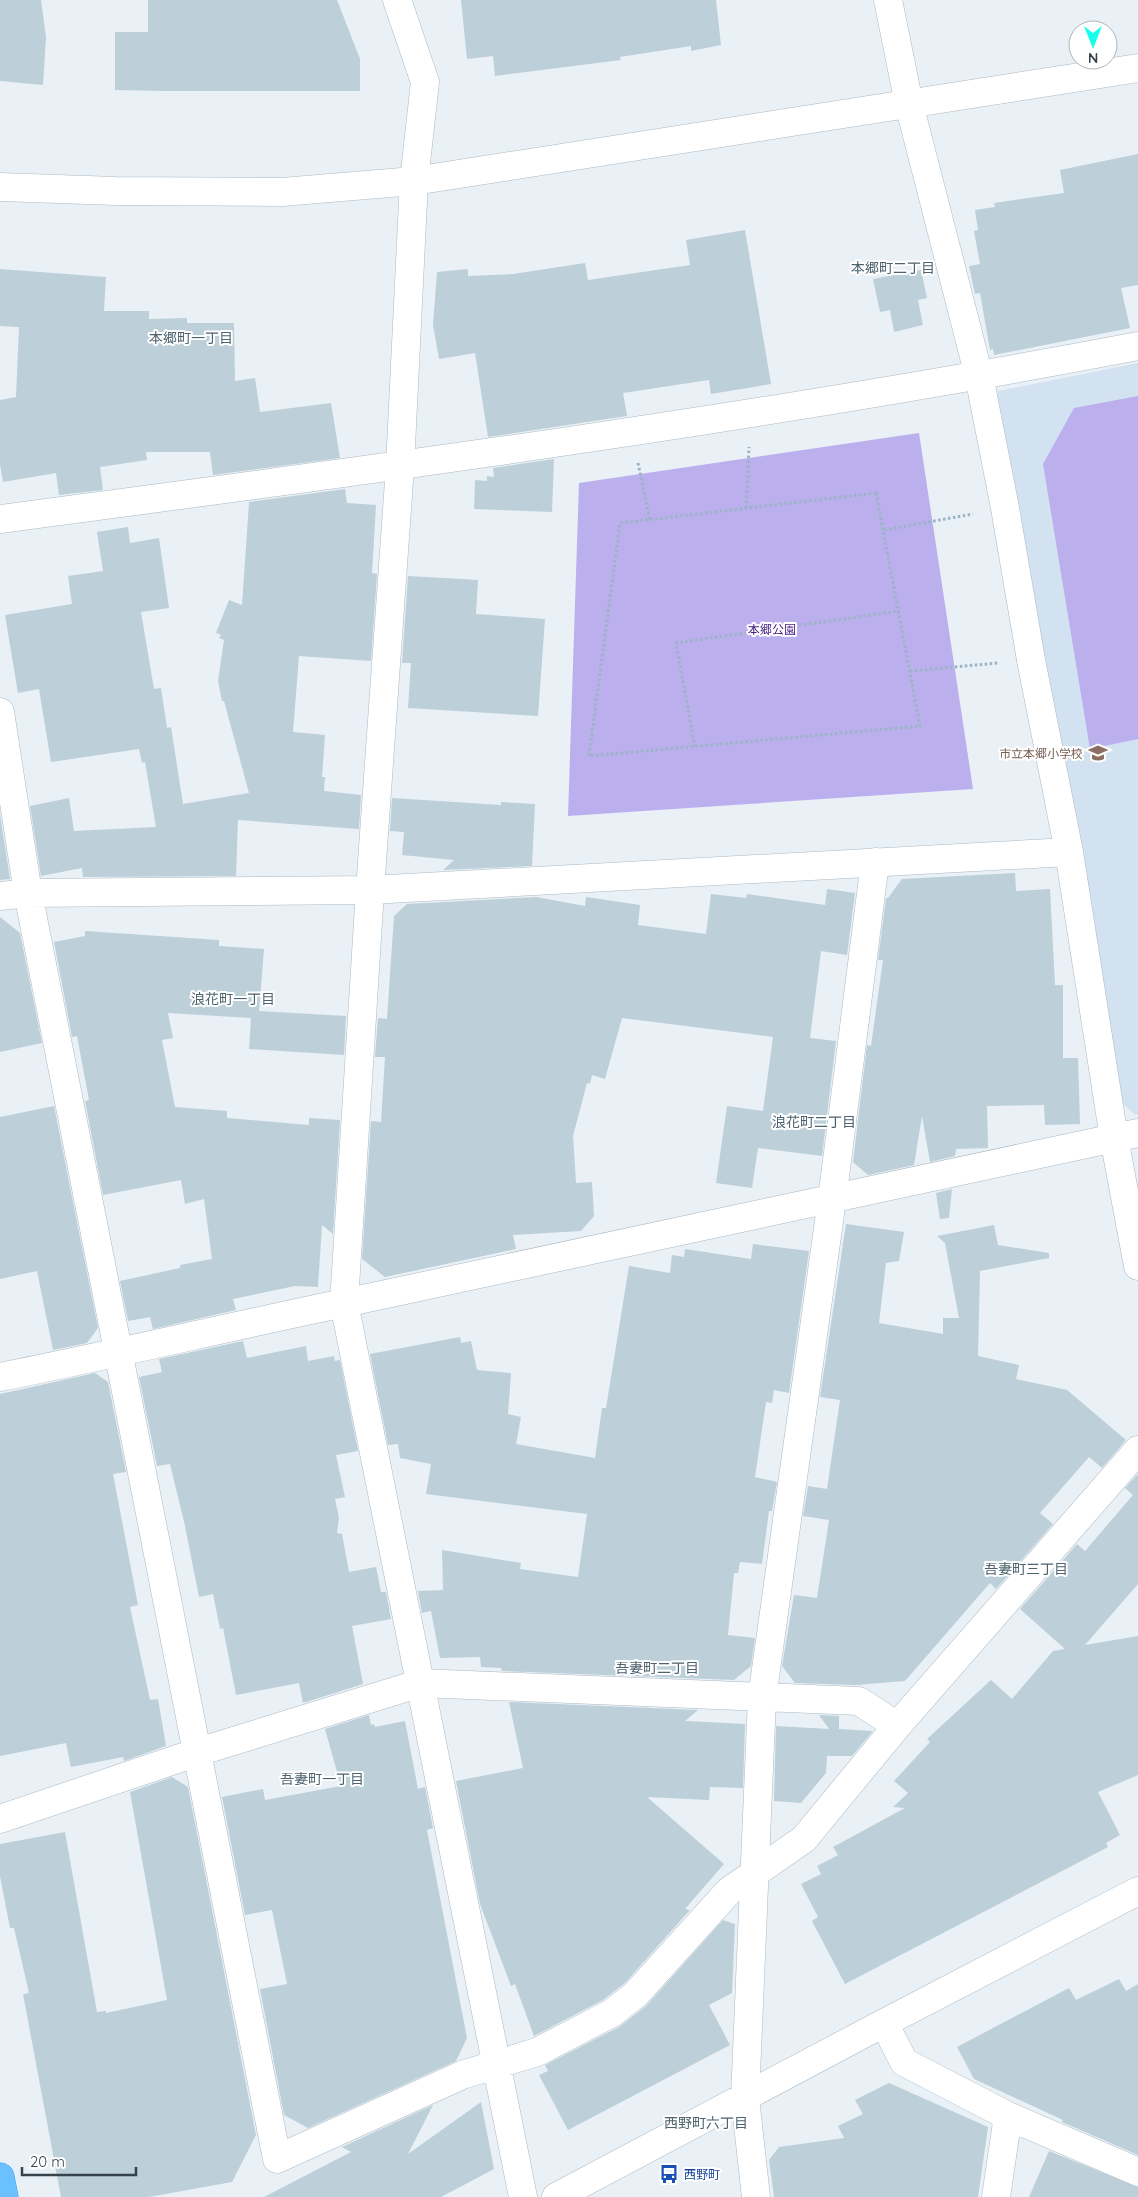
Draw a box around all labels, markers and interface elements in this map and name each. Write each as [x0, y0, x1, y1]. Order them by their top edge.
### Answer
north arrow [1068, 20, 1118, 70]
text: N [1088, 49, 1098, 67]
district label: 本郷町二丁目 [851, 259, 935, 277]
district label: 本郷町一丁目 [149, 329, 233, 347]
park label: 本郷公園 [748, 622, 796, 637]
school or university icon: 市立本郷小学校 [1087, 742, 1109, 764]
place label: 市立本郷小学校 [999, 746, 1083, 761]
district label: 浪花町一丁目 [191, 990, 275, 1008]
district label: 浪花町二丁目 [772, 1113, 856, 1131]
district label: 吾妻町三丁目 [984, 1560, 1068, 1578]
district label: 吾妻町二丁目 [615, 1659, 699, 1677]
district label: 吾妻町一丁目 [280, 1770, 364, 1788]
district label: 西野町六丁目 [664, 2114, 748, 2132]
scale bar [22, 2144, 136, 2176]
text: 20 m [30, 2152, 65, 2171]
bus stop icon: 西野町 [658, 2163, 680, 2185]
place label: 西野町 [684, 2167, 720, 2182]

